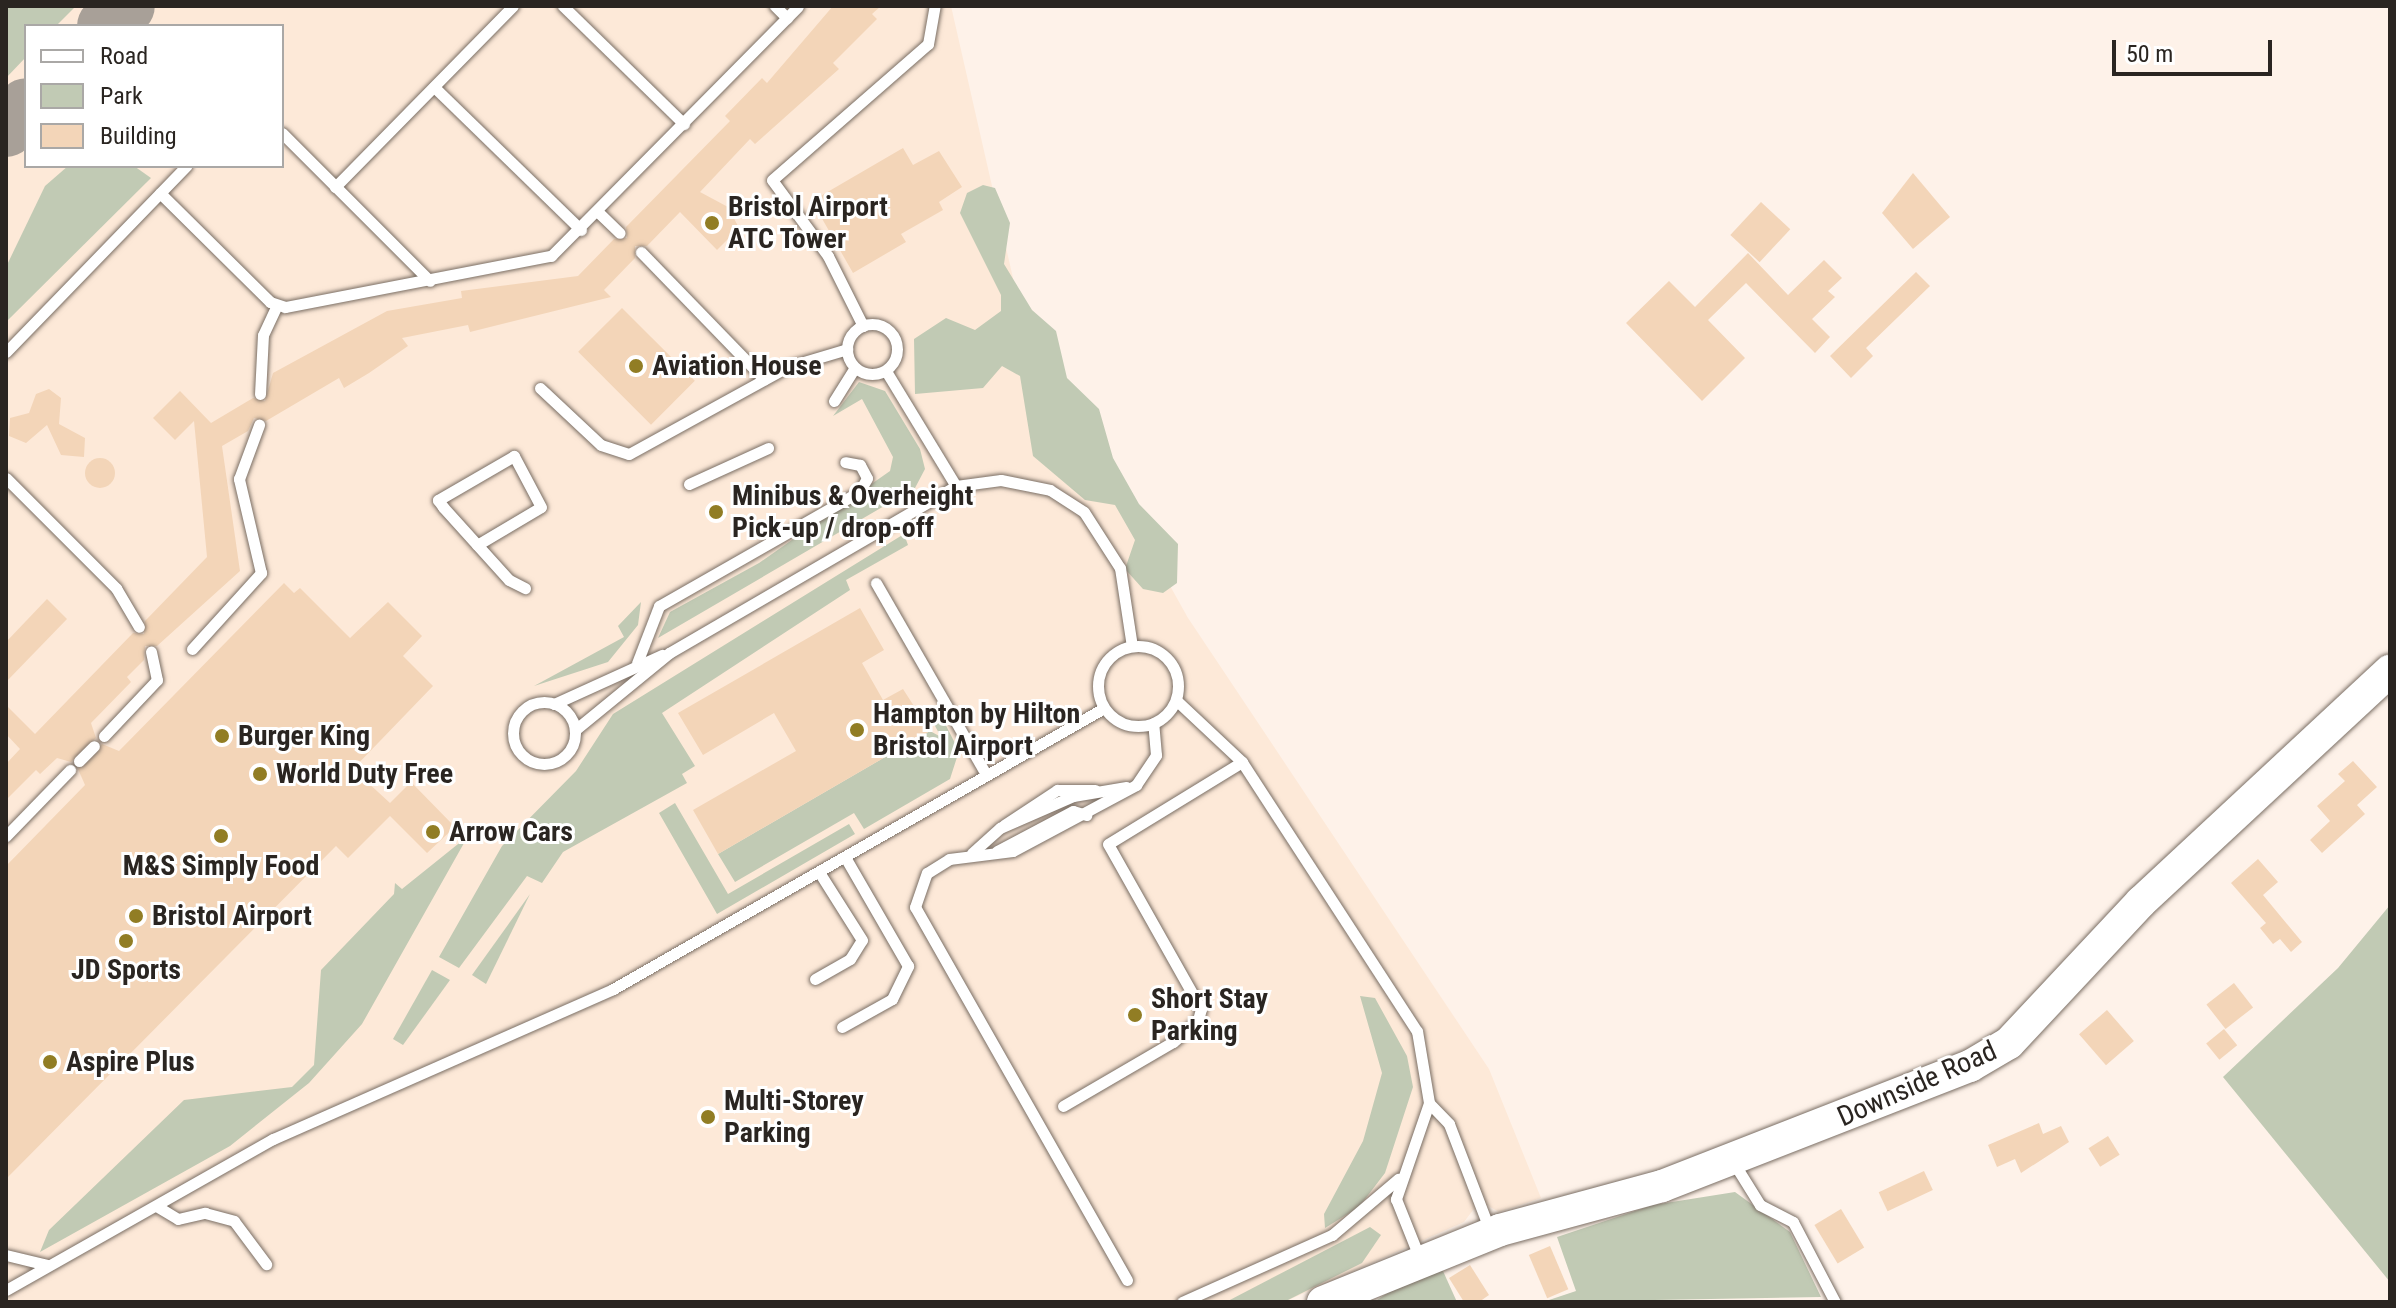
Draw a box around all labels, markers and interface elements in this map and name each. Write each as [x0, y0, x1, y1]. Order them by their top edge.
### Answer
legend [24, 24, 284, 168]
scale bar [2116, 24, 2276, 74]
text: 50 m [2126, 40, 2173, 68]
text: Road [100, 42, 148, 70]
text: Park [100, 82, 143, 110]
text: Building [100, 122, 177, 150]
place label: Bristol Airport ATC Tower [728, 190, 888, 256]
marker: Bristol Airport ATC Tower [703, 214, 721, 232]
place label: Aviation House [652, 349, 822, 383]
marker: Aviation House [627, 357, 645, 375]
place label: Minibus & Overheight Pick-up / drop-off [732, 479, 973, 545]
marker: Minibus & Overheight Pick-up / drop-off [707, 503, 725, 521]
place label: Hampton by Hilton Bristol Airport [873, 697, 1080, 763]
place label: Burger King [238, 719, 370, 753]
marker: Hampton by Hilton Bristol Airport [848, 721, 866, 739]
marker: Burger King [213, 727, 231, 745]
place label: World Duty Free [276, 757, 453, 791]
marker: World Duty Free [251, 765, 269, 783]
place label: Arrow Cars [449, 815, 573, 849]
marker: Arrow Cars [424, 823, 442, 841]
marker: M&S Simply Food [212, 827, 230, 845]
place label: M&S Simply Food [123, 849, 319, 883]
place label: Bristol Airport [152, 899, 312, 933]
marker: Bristol Airport [127, 907, 145, 925]
marker: JD Sports [117, 932, 135, 950]
place label: JD Sports [71, 953, 181, 987]
place label: Short Stay Parking [1151, 982, 1268, 1048]
marker: Short Stay Parking [1126, 1006, 1144, 1024]
street label: Downside Road [1832, 1034, 2002, 1134]
place label: Aspire Plus [66, 1045, 195, 1079]
marker: Aspire Plus [41, 1053, 59, 1071]
place label: Multi-Storey Parking [724, 1084, 864, 1150]
marker: Multi-Storey Parking [699, 1108, 717, 1126]

